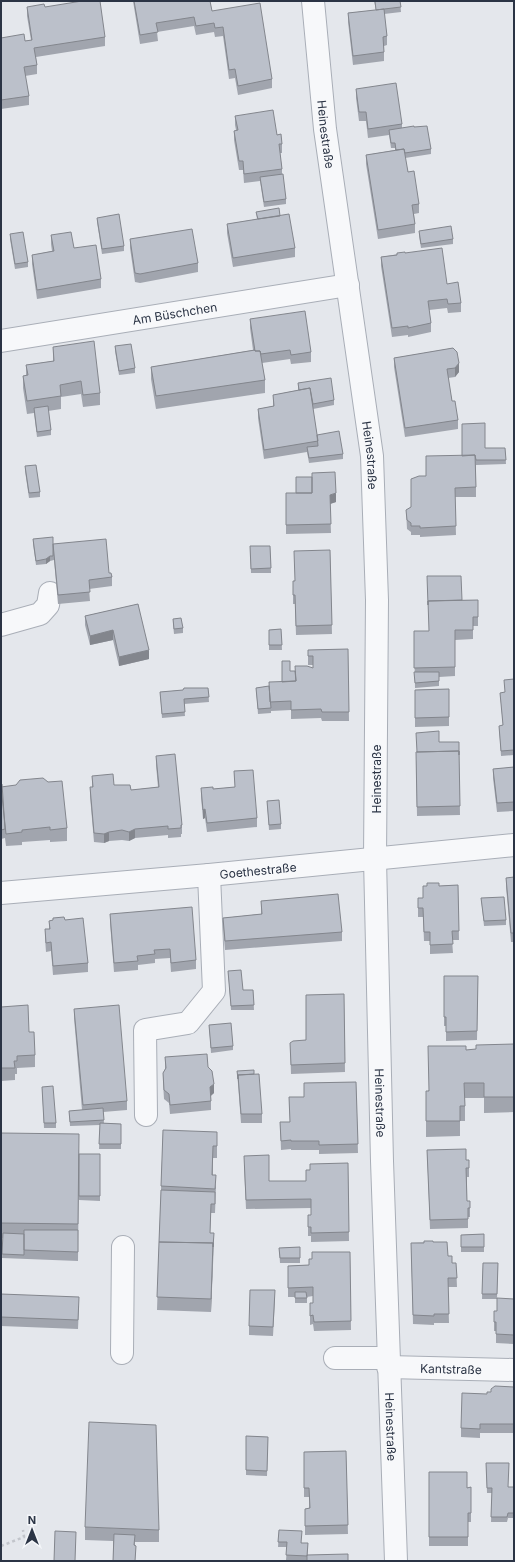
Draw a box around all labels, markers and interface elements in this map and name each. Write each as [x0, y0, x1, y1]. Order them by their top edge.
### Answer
street label: Heinestraße [315, 99, 338, 170]
street label: Am Büschchen [131, 299, 218, 327]
street label: Heinestraße [360, 420, 381, 490]
street label: Heinestraße [369, 745, 384, 813]
street label: Goethestraße [219, 859, 297, 881]
street label: Heinestraße [372, 1068, 389, 1138]
street label: Kantstraße [420, 1360, 482, 1377]
street label: Heinestraße [383, 1392, 400, 1461]
north arrow [12, 1510, 52, 1550]
text: N [28, 1513, 36, 1527]

